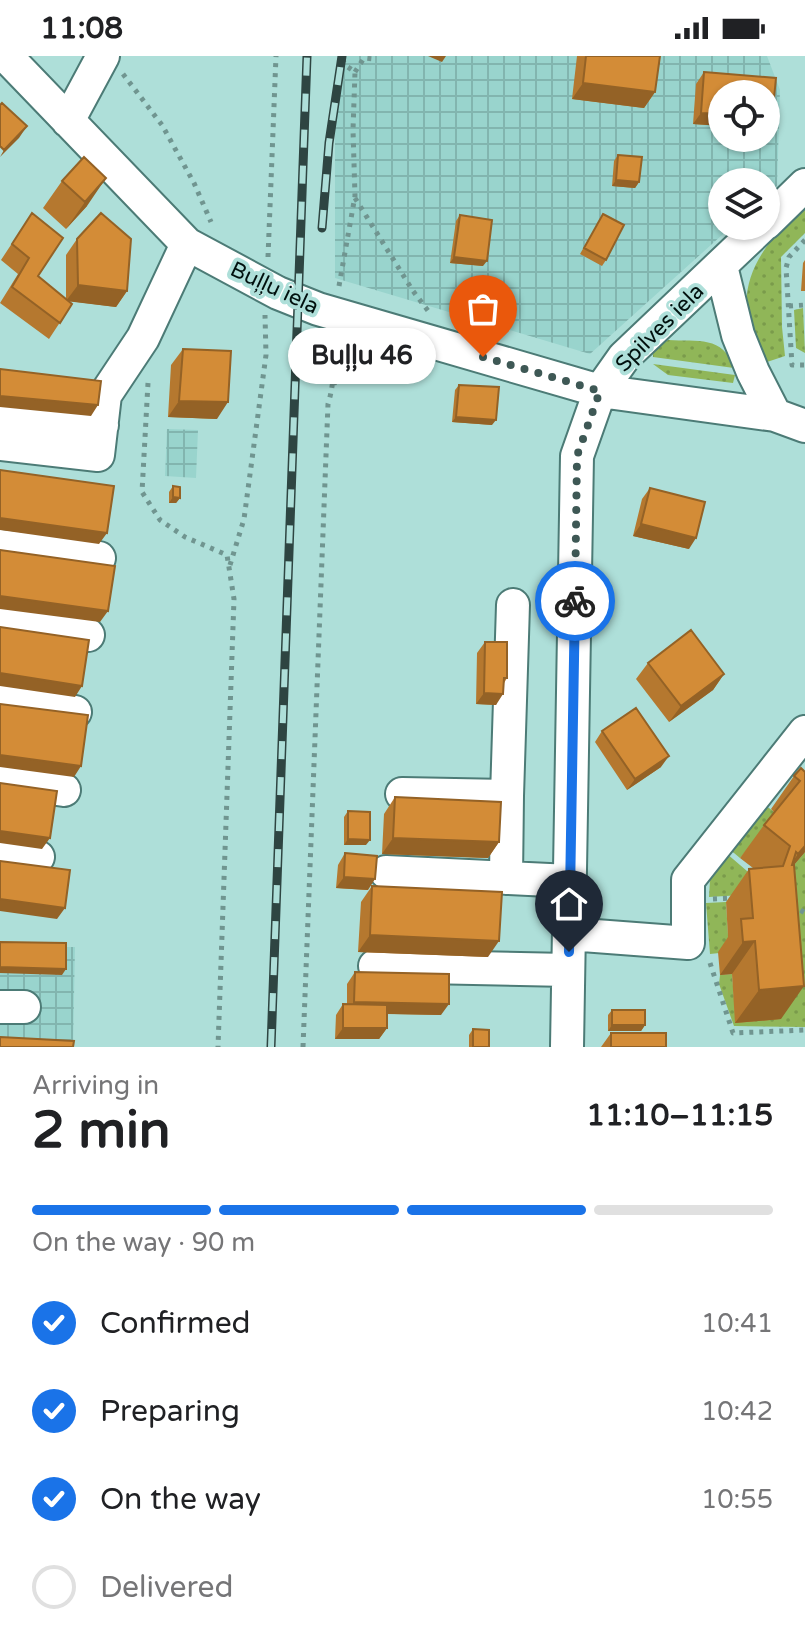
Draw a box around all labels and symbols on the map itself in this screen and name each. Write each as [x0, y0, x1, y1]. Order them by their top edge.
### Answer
street label: Buļļu iela [226, 256, 323, 320]
pin [449, 275, 517, 357]
street label: Spilves iela [610, 278, 709, 377]
callout: Buļļu 46 [287, 329, 435, 385]
courier [535, 561, 615, 641]
pin [535, 870, 603, 952]

